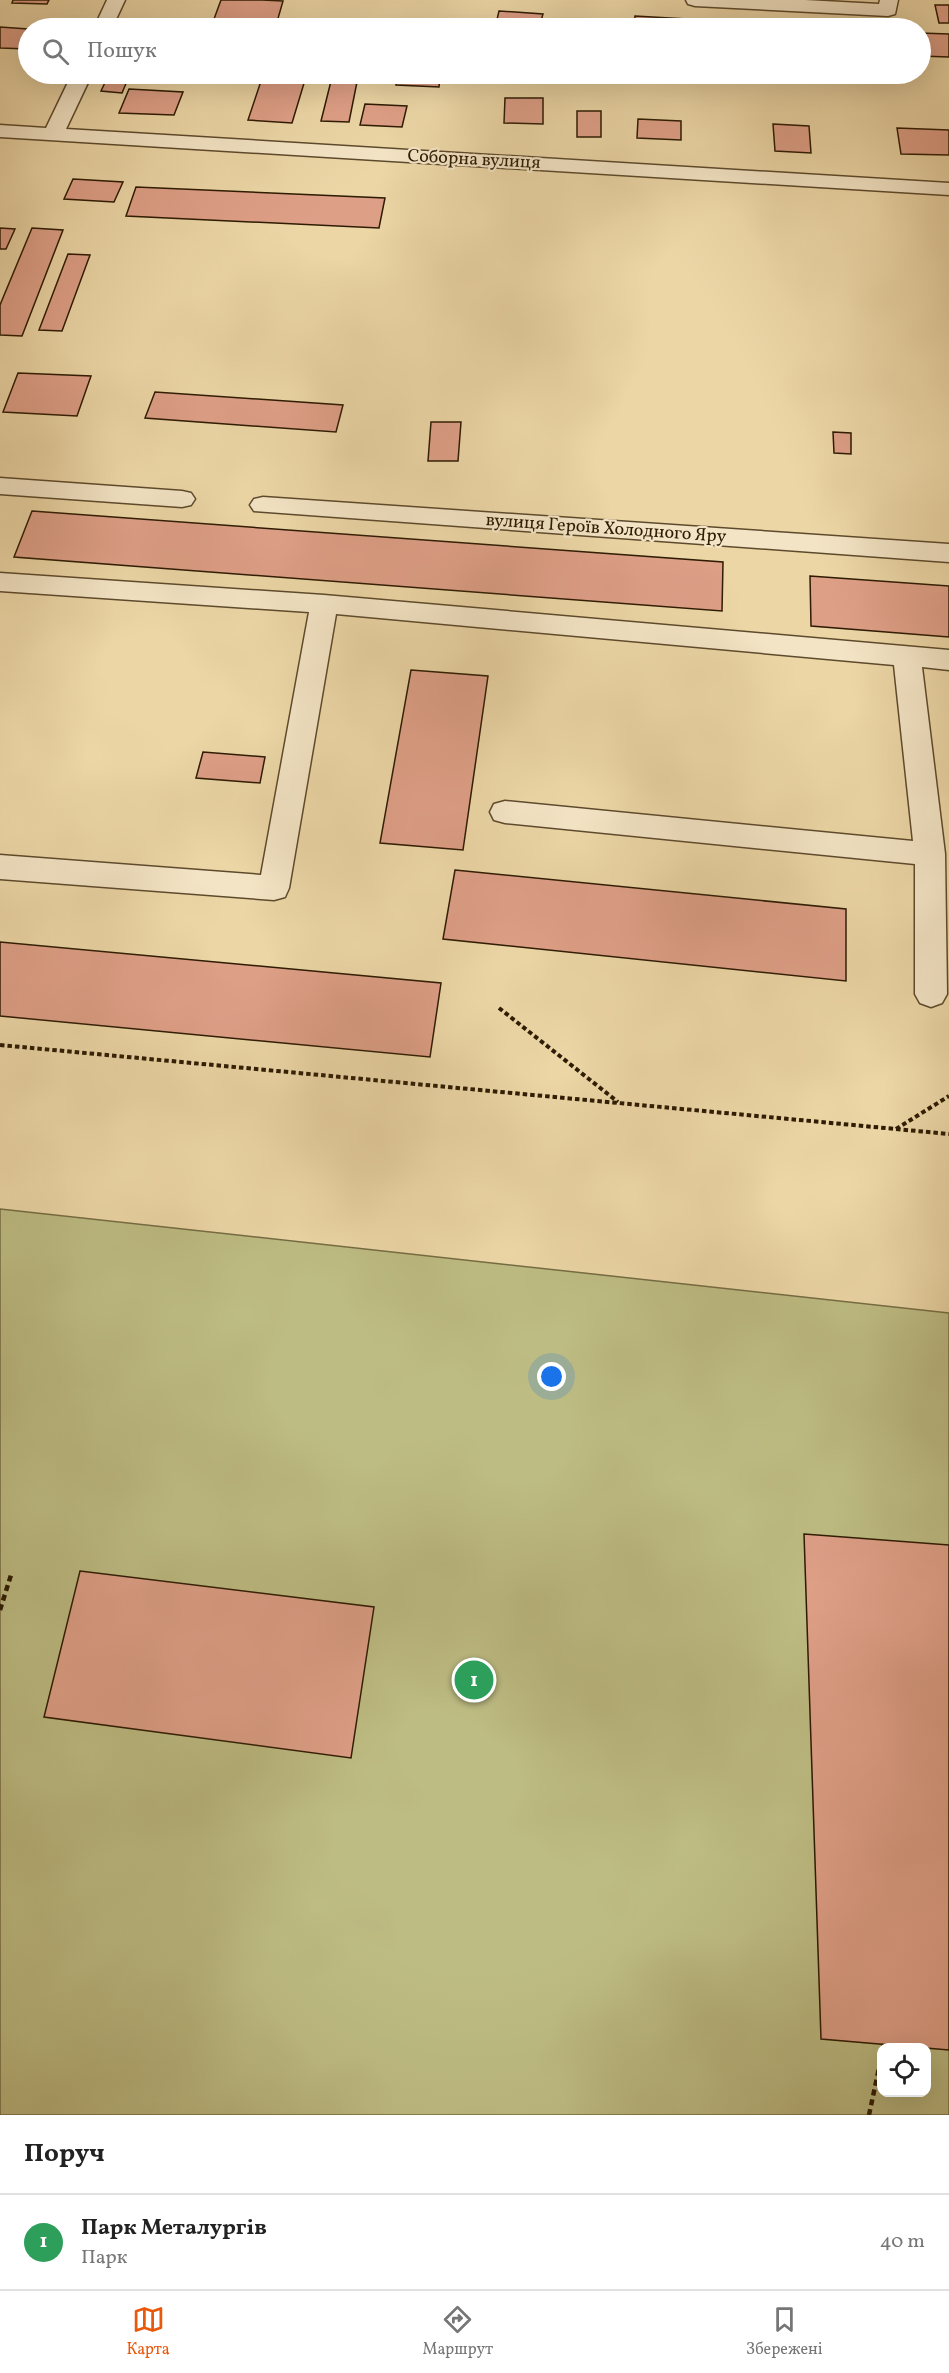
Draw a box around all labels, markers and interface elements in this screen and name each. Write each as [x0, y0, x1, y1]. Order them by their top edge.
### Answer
search box [18, 18, 931, 84]
icon: search [39, 35, 72, 68]
text: Пошук [87, 36, 157, 67]
street label: Соборна вулиця [407, 144, 541, 176]
street label: вулиця Героїв Холодного Яру [485, 508, 727, 550]
your location [537, 1362, 566, 1391]
pin: 1 [454, 1658, 494, 1702]
map controls [877, 2043, 931, 2097]
button: locate [877, 2043, 931, 2097]
text: Поруч [24, 2136, 105, 2172]
text: Парк Металургів [81, 2213, 267, 2244]
text: 1 [39, 2228, 48, 2256]
text: 40 m [880, 2228, 925, 2256]
text: Парк [81, 2244, 127, 2272]
tab: Карта [126, 2303, 170, 2361]
tab: Маршрут [423, 2303, 493, 2361]
tab: Збережені [746, 2303, 823, 2361]

